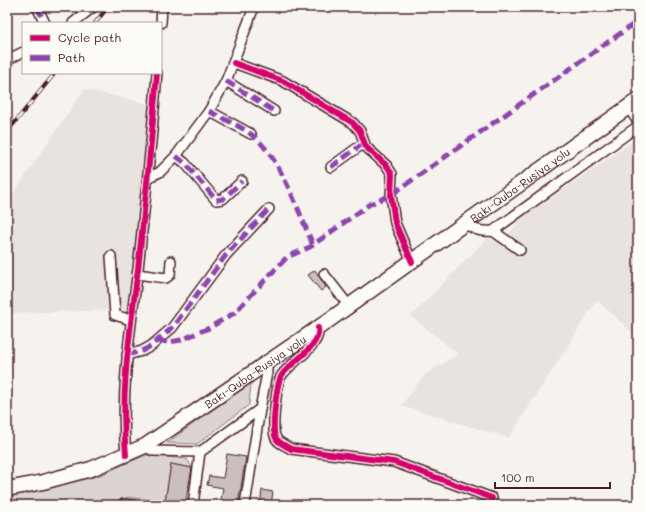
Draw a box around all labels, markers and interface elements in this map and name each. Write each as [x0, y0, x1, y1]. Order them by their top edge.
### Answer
legend [22, 22, 162, 74]
text: Cycle path [58, 29, 121, 45]
text: Path [58, 49, 85, 65]
street label: Bakı-Quba-Rusiya yolu [466, 143, 573, 225]
street label: Bakı-Quba-Rusiya yolu [201, 331, 309, 411]
scale bar [495, 464, 610, 490]
text: 100 m [501, 469, 535, 485]

